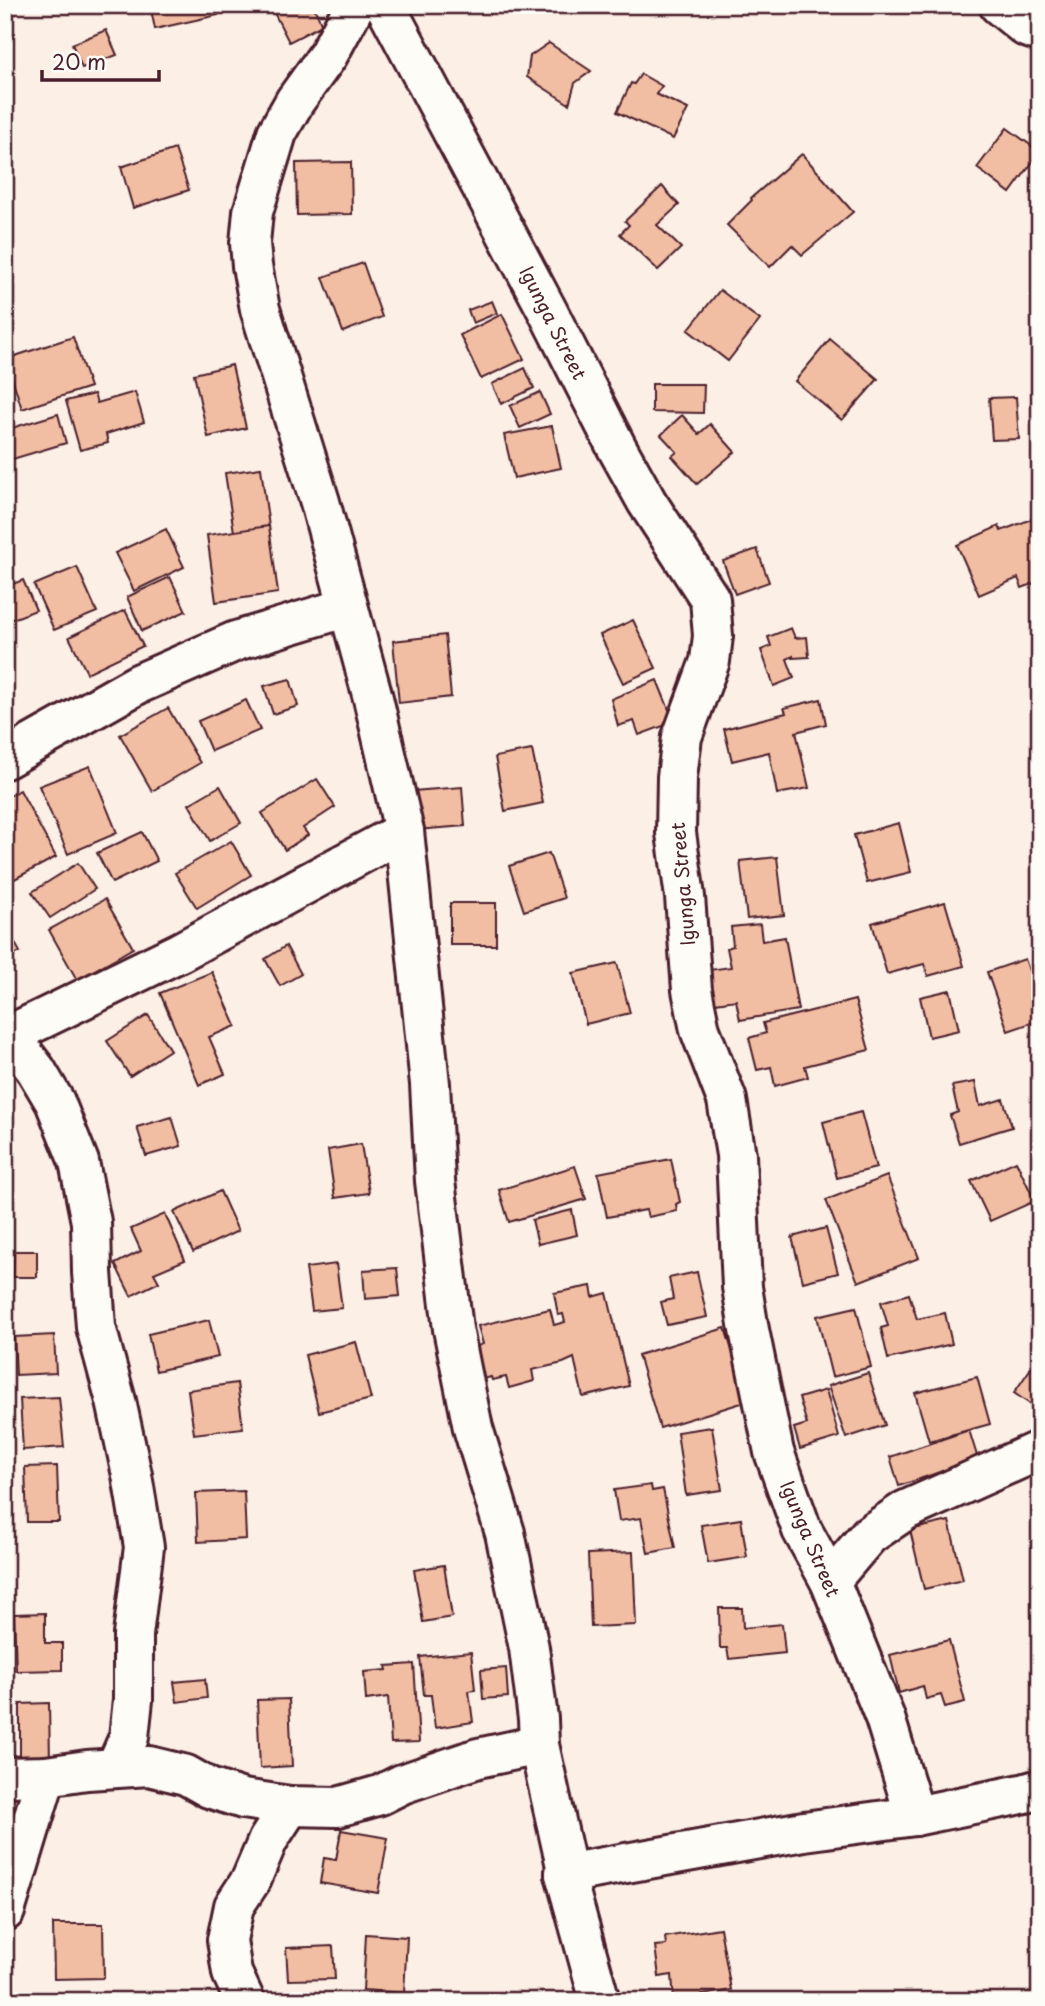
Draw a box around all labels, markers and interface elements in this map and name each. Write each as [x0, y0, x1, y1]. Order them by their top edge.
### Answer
scale bar [42, 38, 159, 82]
text: 20 m [52, 45, 106, 77]
street label: Igunga Street [513, 261, 595, 384]
street label: Igunga Street [663, 821, 701, 947]
street label: Igunga Street [774, 1476, 848, 1601]

